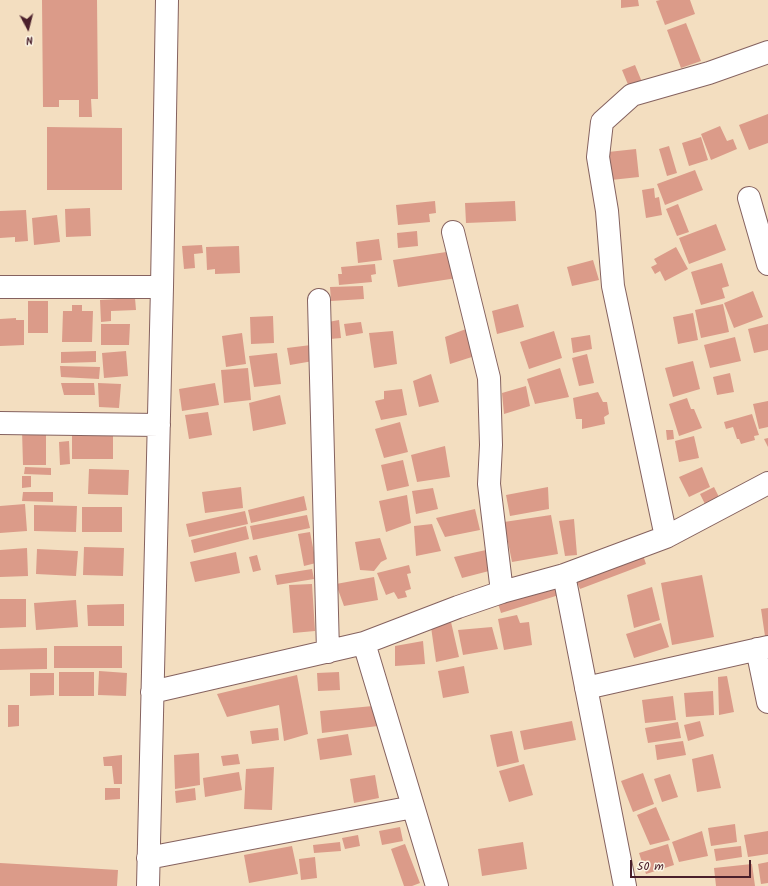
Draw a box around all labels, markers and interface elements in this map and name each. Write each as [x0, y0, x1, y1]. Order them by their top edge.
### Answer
north arrow [8, 8, 48, 48]
text: N [25, 31, 34, 49]
scale bar [632, 852, 753, 878]
text: 50 m [637, 857, 664, 876]

